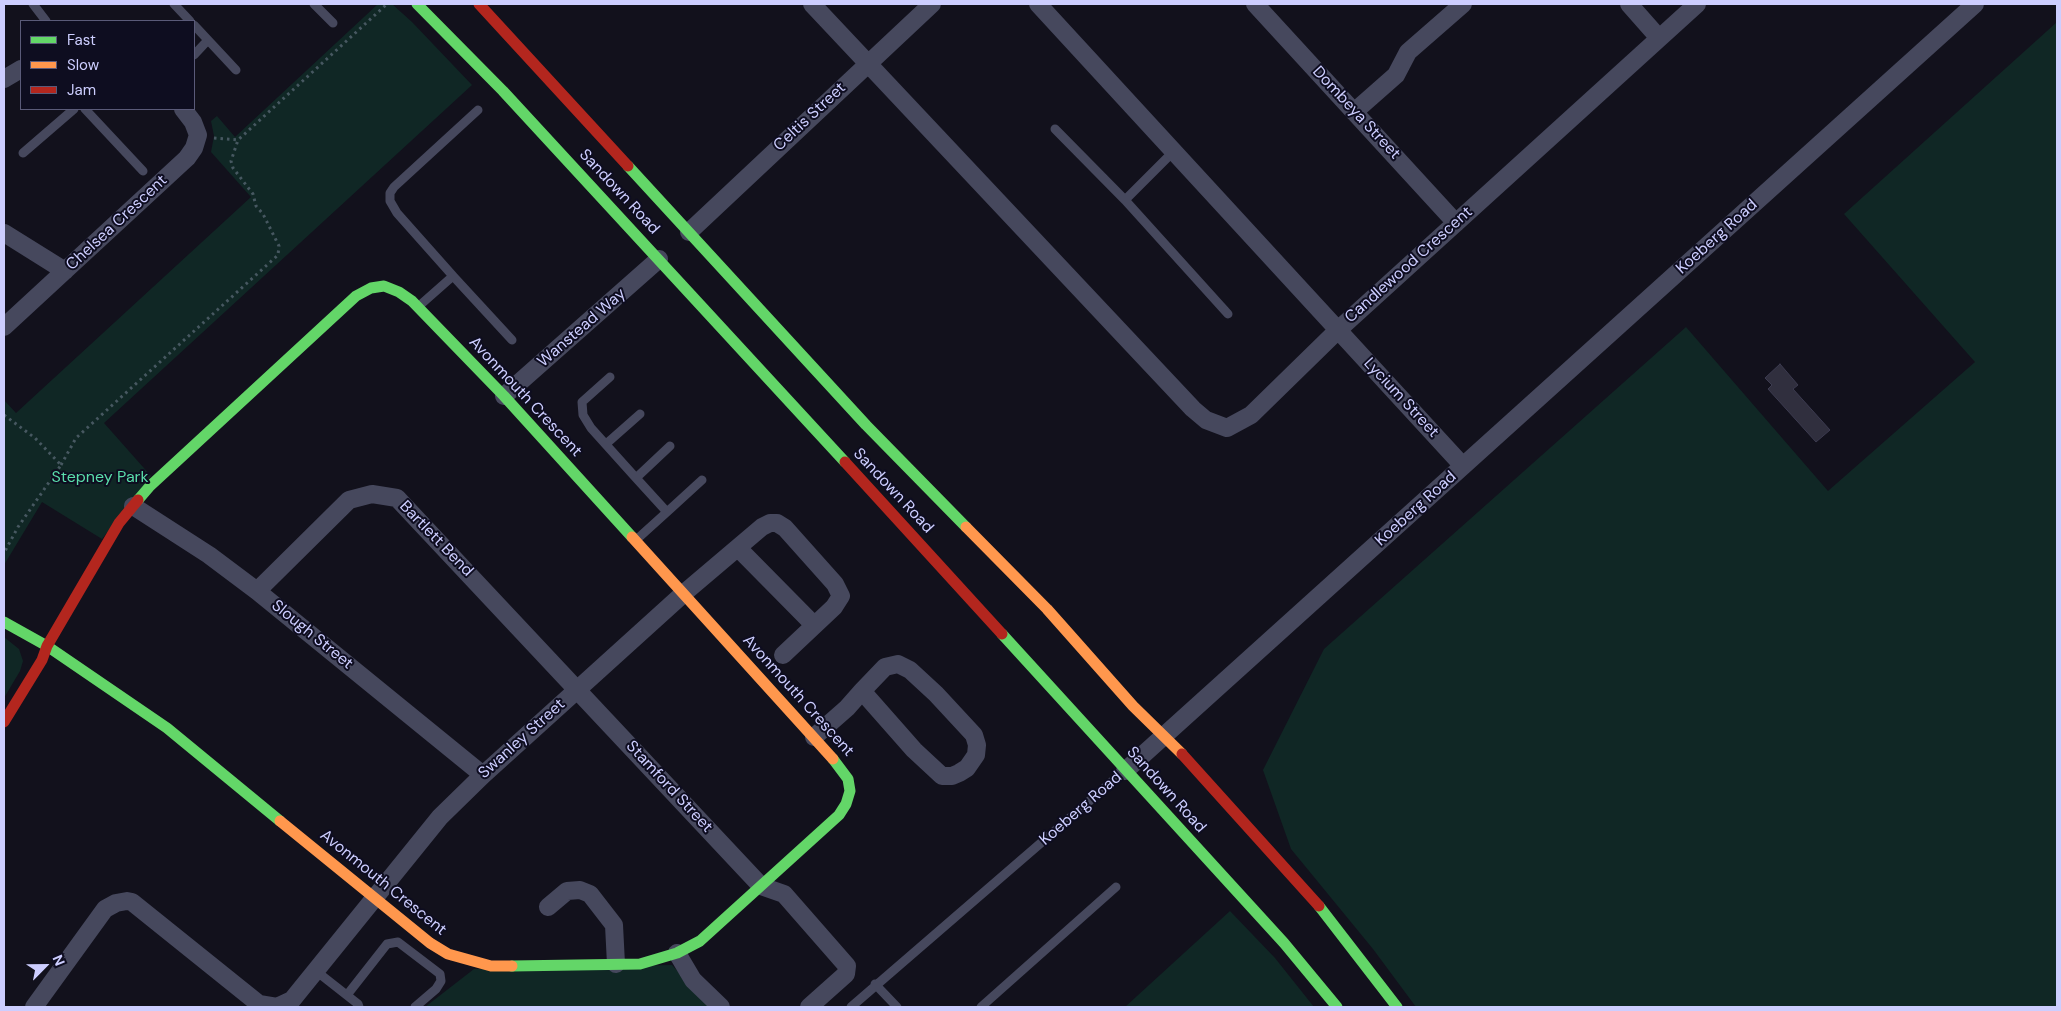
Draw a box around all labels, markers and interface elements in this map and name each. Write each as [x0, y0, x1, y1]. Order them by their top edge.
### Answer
legend [20, 20, 195, 110]
text: Fast [67, 30, 96, 50]
text: Slow [67, 55, 99, 75]
street label: Dombeya Street [1308, 62, 1404, 164]
street label: Celtis Street [770, 79, 850, 155]
text: Jam [67, 80, 96, 100]
street label: Sandown Road [575, 145, 663, 239]
street label: Chelsea Crescent [62, 171, 172, 275]
street label: Koeberg Road [1672, 196, 1762, 278]
street label: Candlewood Crescent [1341, 203, 1477, 327]
street label: Wanstead Way [534, 285, 630, 371]
street label: Avonmouth Crescent [464, 333, 586, 461]
street label: Lycium Street [1359, 354, 1443, 442]
street label: Sandown Road [849, 444, 937, 538]
park label: Stepney Park [51, 468, 149, 488]
street label: Koeberg Road [1371, 468, 1461, 550]
street label: Bartlett Bend [395, 497, 477, 581]
street label: Slough Street [267, 596, 357, 674]
street label: Avonmouth Crescent [738, 631, 858, 761]
street label: Swanley Street [475, 695, 569, 783]
street label: Stamford Street [622, 737, 716, 837]
street label: Sandown Road [1122, 743, 1210, 837]
street label: Koeberg Road [1036, 768, 1126, 850]
street label: Avonmouth Crescent [316, 826, 450, 940]
north arrow [20, 941, 70, 991]
text: N [49, 952, 69, 968]

